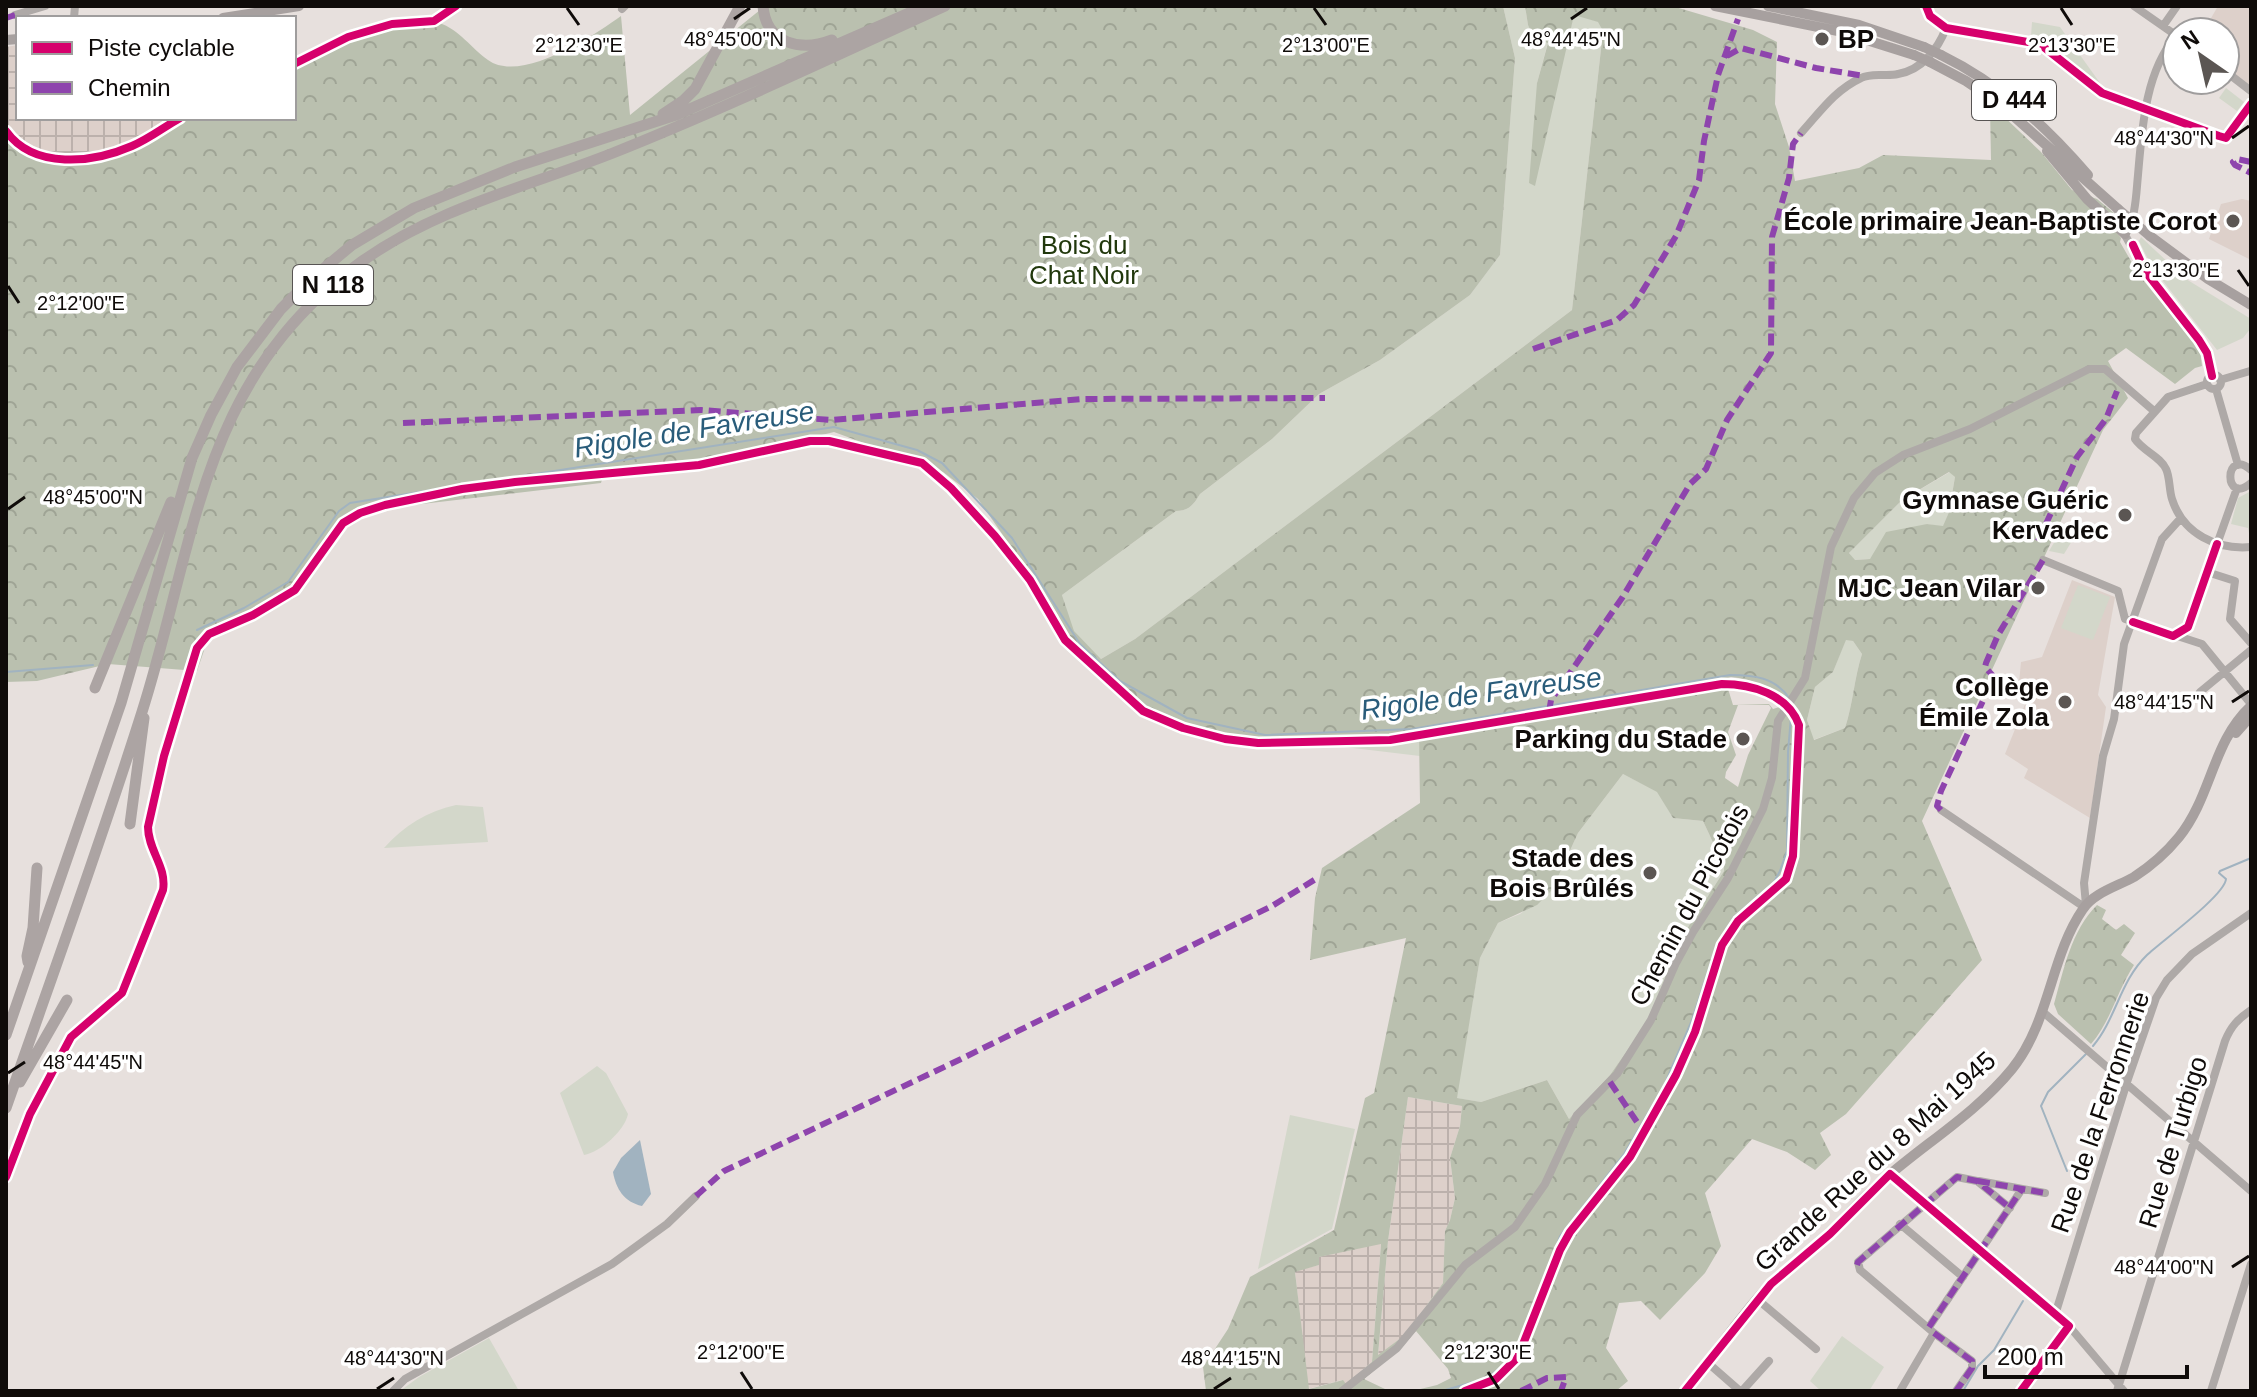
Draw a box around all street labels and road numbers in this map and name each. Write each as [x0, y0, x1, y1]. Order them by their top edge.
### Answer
road number: D 444 [1972, 80, 2056, 120]
road number: N 118 [293, 265, 373, 305]
street label: Chemin du Picotois [1623, 799, 1755, 1011]
street label: Rue de la Ferronnerie [2045, 988, 2155, 1236]
street label: Grande Rue du 8 Mai 1945 [1748, 1045, 2002, 1277]
street label: Rue de Turbigo [2133, 1053, 2213, 1231]

